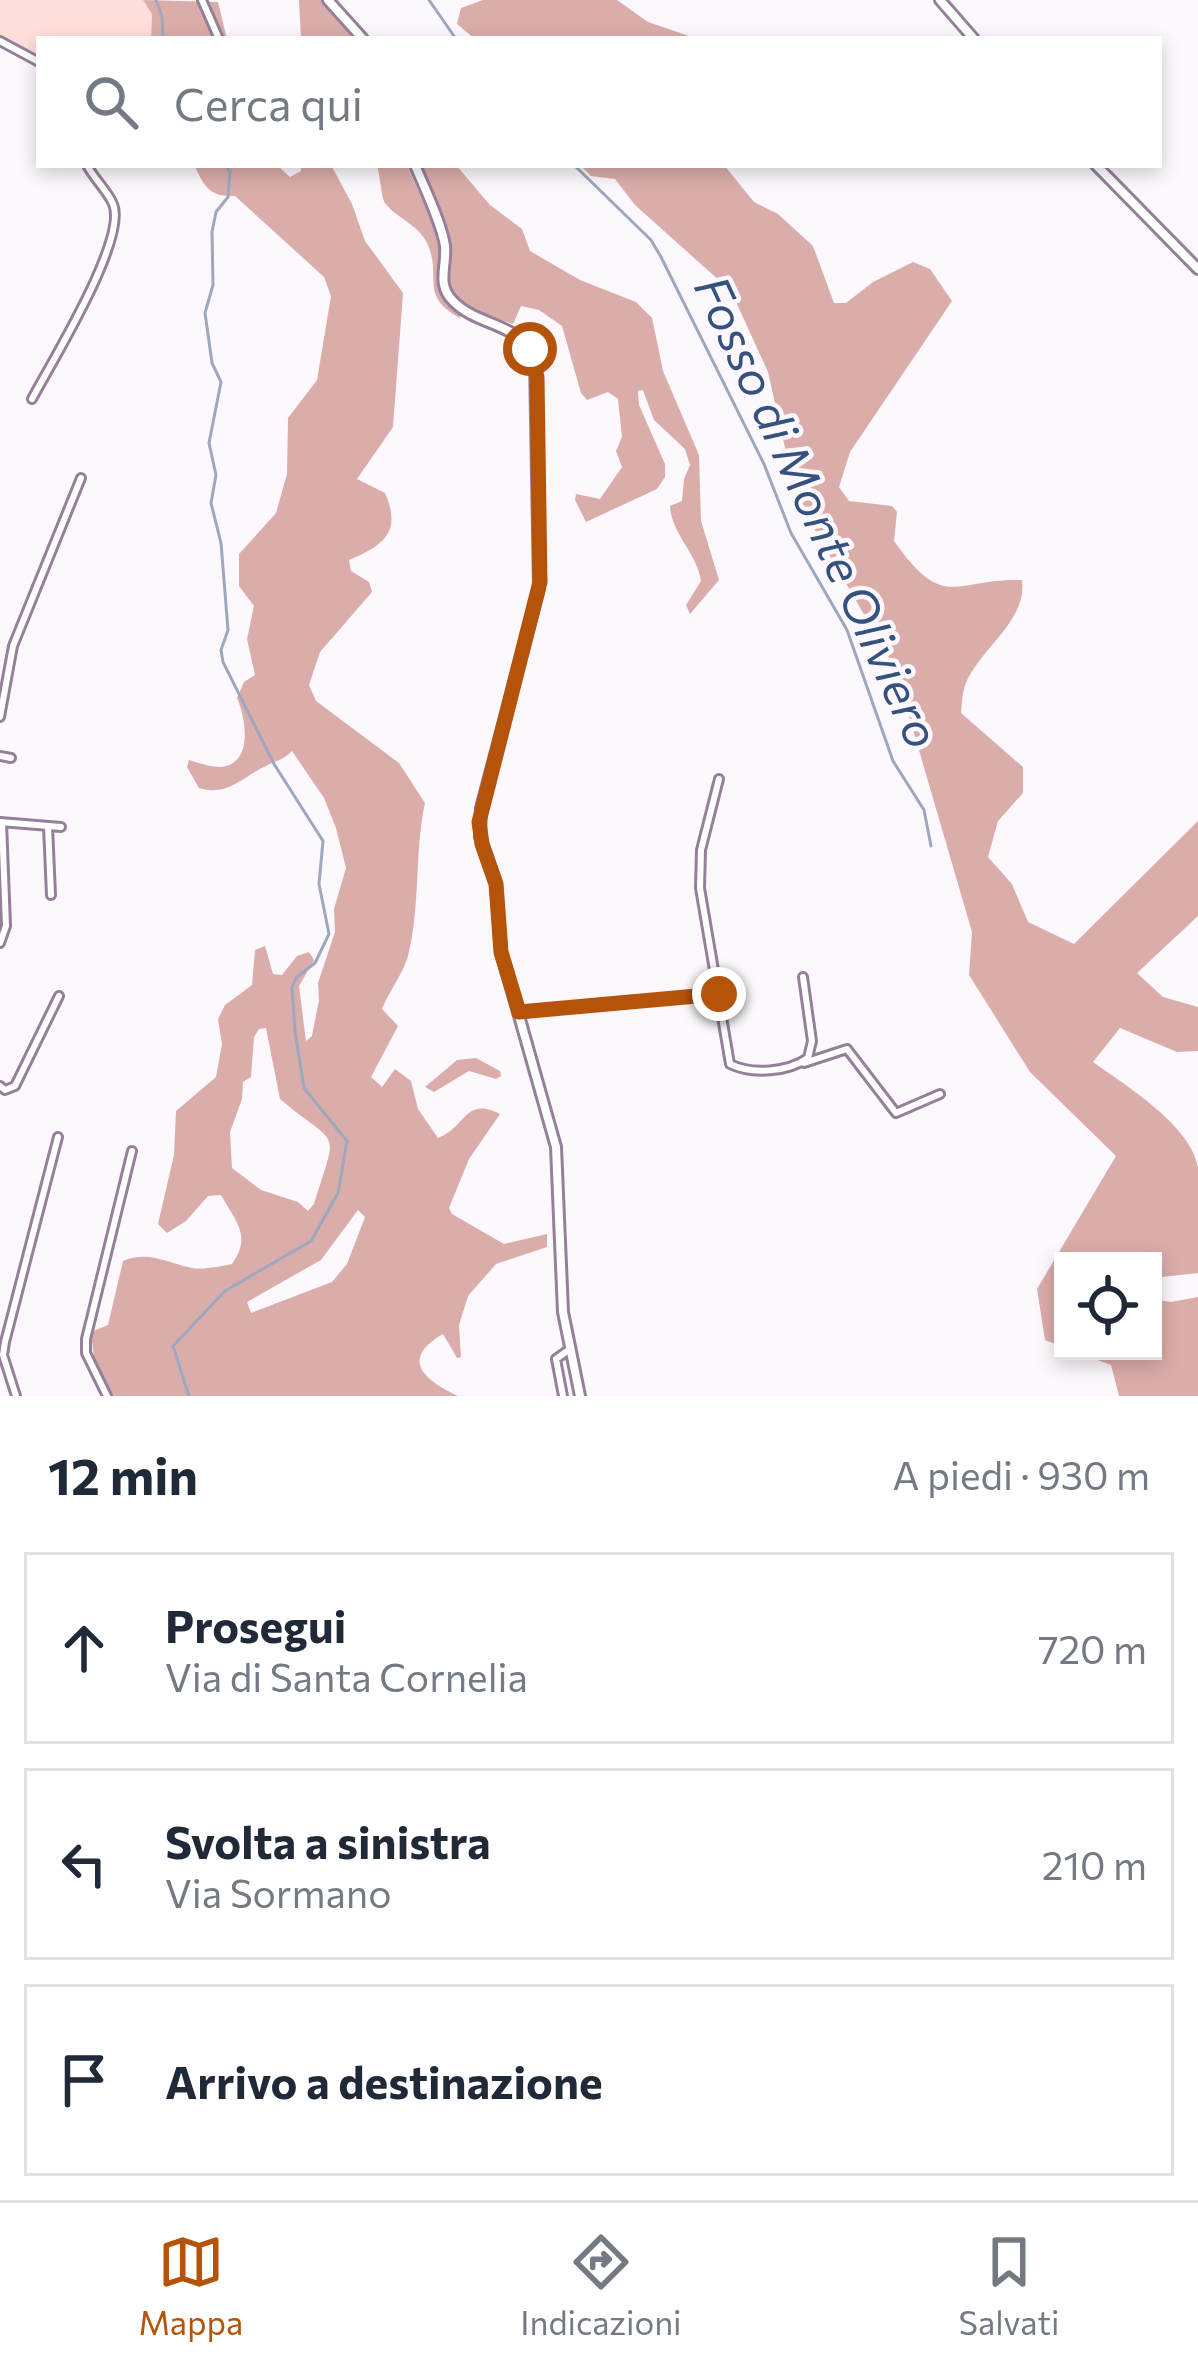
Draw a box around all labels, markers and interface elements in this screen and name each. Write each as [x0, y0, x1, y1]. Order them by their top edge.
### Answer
search box [36, 36, 1162, 168]
icon: search [78, 69, 144, 135]
text: Cerca qui [174, 75, 363, 130]
water label: Fosso di Monte Oliviero [684, 265, 955, 756]
route start [503, 322, 557, 376]
route end [692, 967, 746, 1021]
map controls [1054, 1252, 1162, 1360]
button: locate [1054, 1252, 1162, 1360]
text: 12 min [48, 1443, 198, 1506]
text: A piedi · 930 m [893, 1450, 1150, 1498]
text: Prosegui [165, 1597, 346, 1652]
icon: ahead [51, 1615, 117, 1681]
text: 720 m [1038, 1624, 1147, 1672]
text: Via di Santa Cornelia [165, 1652, 528, 1700]
text: Svolta a sinistra [165, 1813, 491, 1868]
icon: left [51, 1831, 117, 1897]
text: 210 m [1042, 1840, 1147, 1888]
text: Via Sormano [165, 1868, 392, 1916]
icon: arrive [51, 2047, 117, 2113]
text: Arrivo a destinazione [165, 2053, 603, 2108]
tab: Mappa [139, 2229, 243, 2342]
tab: Indicazioni [520, 2229, 682, 2342]
tab: Salvati [959, 2229, 1059, 2342]

